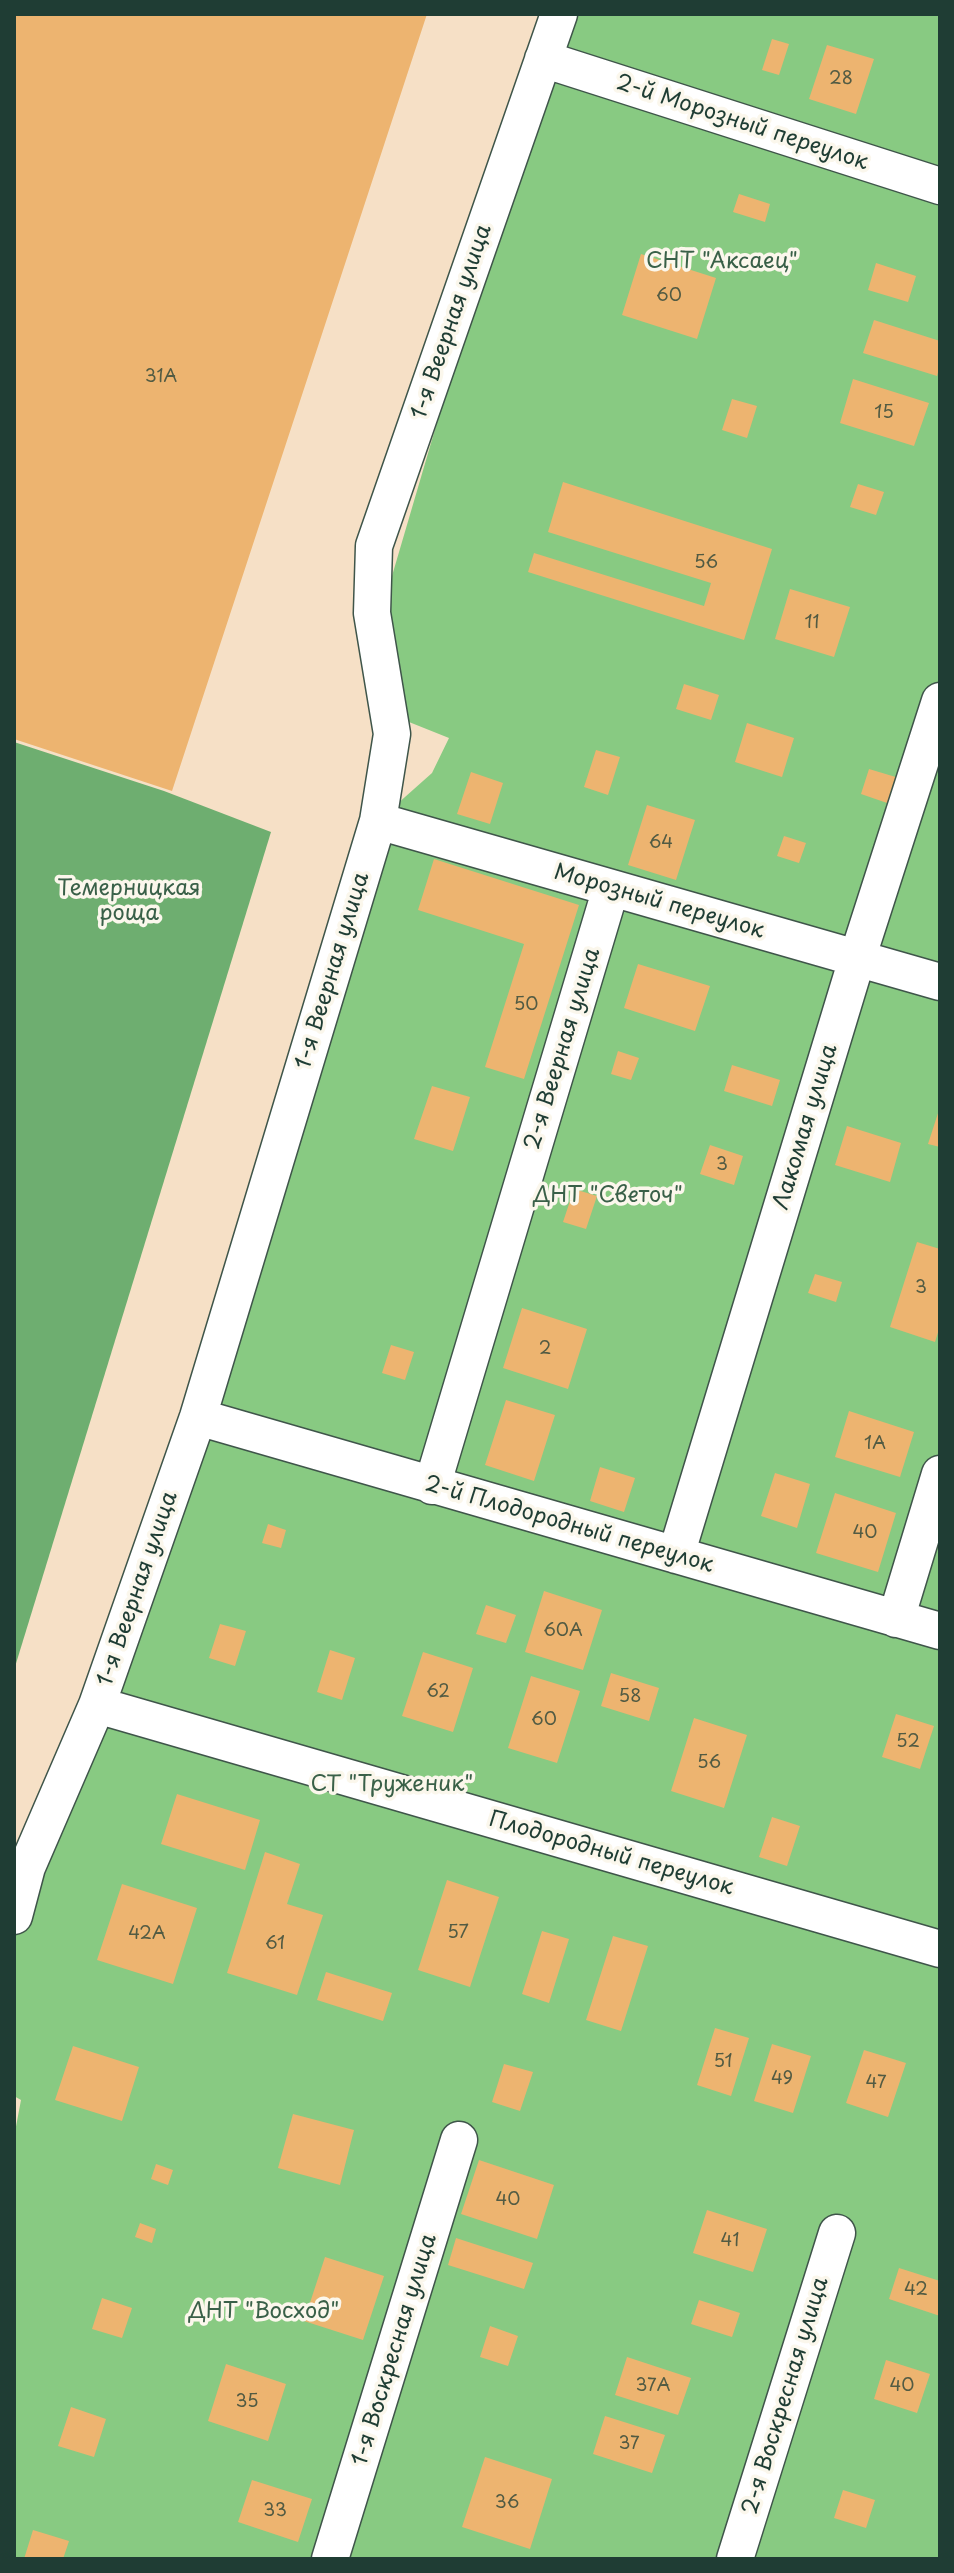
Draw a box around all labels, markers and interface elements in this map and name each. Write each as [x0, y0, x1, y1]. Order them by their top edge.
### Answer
house number: 28 [829, 68, 853, 90]
street label: 2-й Морозный переулок [613, 70, 871, 176]
street label: 1-я Веерная улица [406, 221, 498, 423]
park label: СНТ "Аксаец" [646, 249, 798, 275]
house number: 60 [656, 285, 682, 307]
house number: 31А [145, 366, 177, 388]
house number: 15 [874, 402, 894, 424]
house number: 56 [694, 552, 718, 574]
house number: 11 [804, 612, 820, 634]
house number: 64 [649, 832, 673, 854]
street label: Морозный переулок [551, 859, 767, 945]
street label: 1-я Веерная улица [291, 869, 375, 1073]
park label: Темерницкая роща [57, 876, 201, 928]
street label: 2-я Веерная улица [520, 945, 606, 1153]
house number: 50 [514, 994, 538, 1016]
street label: Лакомая улица [768, 1041, 844, 1213]
house number: 3 [716, 1154, 728, 1176]
park label: ДНТ "Светоч" [533, 1183, 683, 1209]
house number: 3 [915, 1277, 927, 1299]
house number: 2 [539, 1338, 551, 1360]
house number: 1А [864, 1433, 886, 1455]
street label: 2-й Плодородный переулок [422, 1471, 716, 1579]
street label: 1-я Веерная улица [92, 1488, 184, 1690]
house number: 40 [852, 1522, 878, 1544]
house number: 60А [543, 1620, 583, 1642]
house number: 62 [426, 1681, 450, 1703]
house number: 58 [619, 1686, 641, 1708]
house number: 60 [531, 1709, 557, 1731]
house number: 52 [896, 1731, 920, 1753]
house number: 56 [697, 1752, 721, 1774]
park label: СТ "Труженик" [311, 1772, 473, 1798]
street label: Плодородный переулок [486, 1806, 736, 1902]
house number: 57 [447, 1922, 469, 1944]
house number: 42А [128, 1923, 166, 1945]
house number: 61 [265, 1933, 285, 1955]
house number: 51 [713, 2051, 733, 2073]
house number: 49 [771, 2068, 793, 2090]
house number: 47 [865, 2072, 887, 2094]
house number: 40 [495, 2189, 521, 2211]
house number: 41 [721, 2230, 739, 2252]
street label: 1-я Воскресная улица [347, 2231, 443, 2469]
street label: 2-я Воскресная улица [737, 2274, 835, 2518]
house number: 42 [904, 2279, 928, 2301]
park label: ДНТ "Восход" [189, 2299, 339, 2325]
house number: 37А [636, 2375, 670, 2397]
house number: 40 [889, 2375, 915, 2397]
house number: 35 [235, 2391, 259, 2413]
house number: 37 [618, 2433, 640, 2455]
house number: 36 [495, 2492, 519, 2514]
house number: 33 [263, 2500, 287, 2522]

